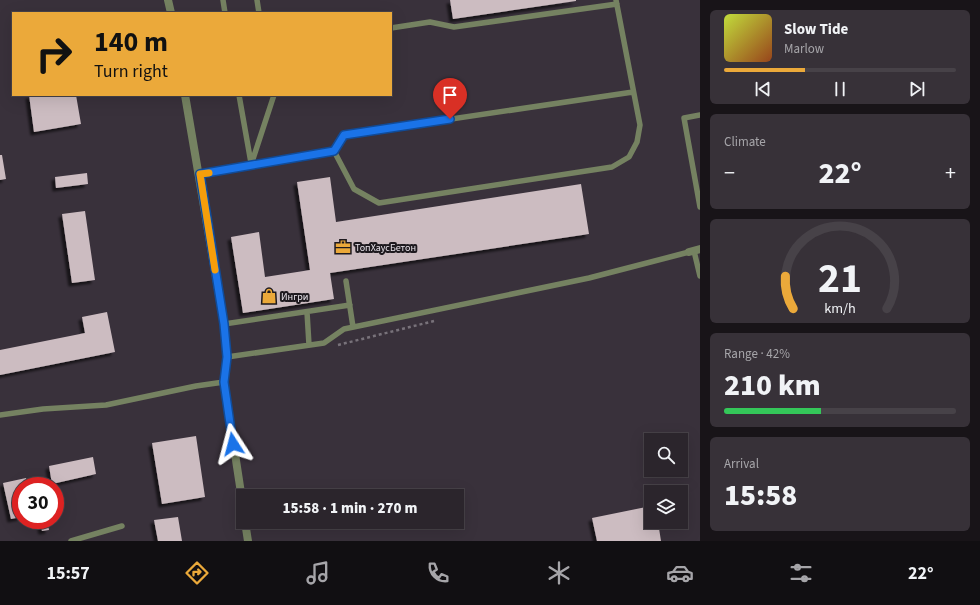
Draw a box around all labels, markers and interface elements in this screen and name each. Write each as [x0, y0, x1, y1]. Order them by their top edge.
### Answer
text: Slow Tide [784, 19, 848, 40]
text: 140 m [94, 22, 168, 62]
icon: right [28, 28, 80, 80]
text: Marlow [784, 40, 824, 58]
text: Turn right [94, 59, 168, 84]
pin [433, 78, 467, 119]
icon: previous [752, 78, 774, 100]
icon: pause [829, 78, 851, 100]
icon: next [906, 78, 928, 100]
icon: arrive [439, 84, 461, 106]
text: Climate [724, 133, 766, 151]
text: 22° [818, 152, 862, 195]
text: − [724, 157, 735, 189]
text: + [945, 157, 956, 189]
office icon: ТопХаусБетон [334, 238, 352, 256]
place label: ТопХаусБетон [355, 241, 416, 255]
text: 21 [818, 248, 862, 308]
shop icon: Ингри [260, 287, 278, 305]
place label: Ингри [281, 290, 309, 304]
text: km/h [824, 297, 856, 318]
text: Range · 42% [724, 345, 790, 363]
text: 210 km [724, 364, 821, 407]
position arrow [212, 423, 254, 465]
map controls [644, 433, 688, 529]
button: search [644, 433, 688, 477]
text: Arrival [724, 455, 759, 473]
text: 15:58 [724, 474, 797, 517]
speed limit sign: 30 [12, 477, 64, 529]
button: layers [644, 485, 688, 529]
text: 15:58 · 1 min · 270 m [283, 498, 417, 519]
icon: directions [183, 559, 211, 587]
icon: music [304, 559, 332, 587]
icon: phone [424, 559, 452, 587]
icon: climate [545, 559, 573, 587]
icon: car [666, 559, 694, 587]
icon: filters [787, 559, 815, 587]
text: 15:57 [46, 561, 90, 586]
text: 22° [908, 561, 934, 586]

